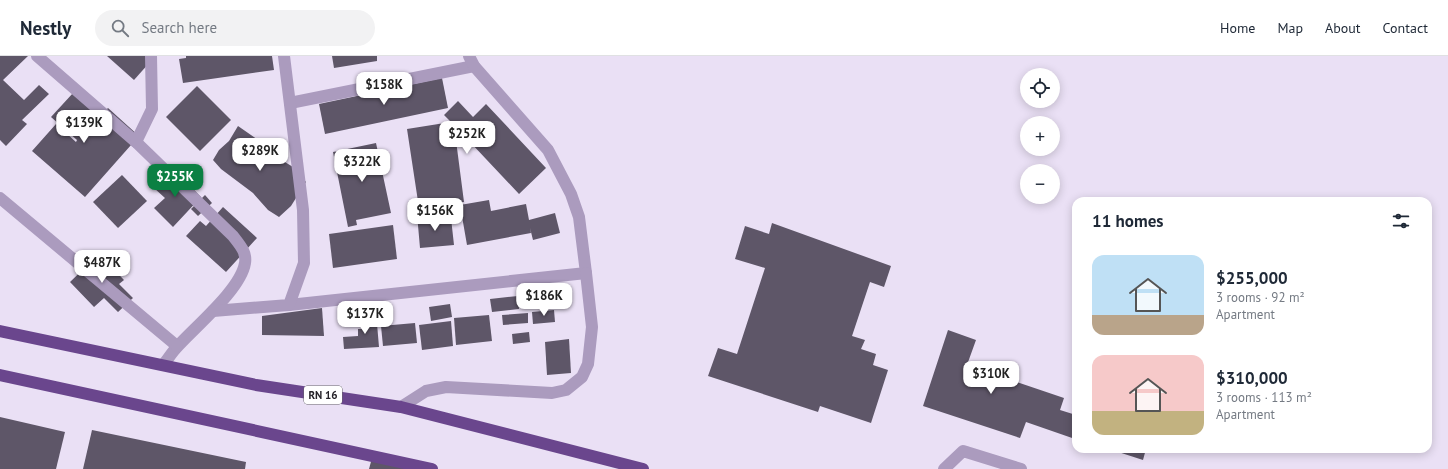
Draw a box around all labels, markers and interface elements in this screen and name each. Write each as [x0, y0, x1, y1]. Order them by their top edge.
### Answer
search box [95, 10, 375, 46]
text: Nestly [20, 16, 71, 40]
icon: search [109, 17, 131, 39]
text: Search here [141, 18, 217, 37]
text: Home [1220, 19, 1255, 37]
text: Map [1277, 19, 1303, 37]
text: About [1325, 19, 1361, 37]
text: Contact [1383, 19, 1428, 37]
map controls [1020, 68, 1060, 204]
button: locate [1020, 68, 1060, 108]
pin: $158K [356, 72, 412, 106]
text: $158K [365, 76, 403, 93]
pin: $139K [56, 110, 112, 144]
text: $139K [65, 114, 103, 131]
button: + [1020, 116, 1060, 156]
pin: $252K [439, 121, 495, 155]
text: $252K [448, 125, 486, 142]
pin: $289K [232, 138, 288, 172]
text: $289K [241, 142, 279, 159]
pin: $322K [334, 149, 390, 183]
text: $322K [343, 153, 381, 170]
pin: $255K [147, 164, 203, 198]
button: − [1020, 164, 1060, 204]
text: $255K [156, 168, 194, 185]
pin: $156K [407, 198, 463, 232]
text: $156K [416, 202, 454, 219]
text: 11 homes [1092, 210, 1163, 232]
icon: filters [1390, 210, 1412, 232]
pin: $487K [74, 250, 130, 284]
text: $487K [83, 254, 121, 271]
text: $255,000 [1216, 267, 1288, 289]
icon: home [1124, 271, 1172, 319]
pin: $186K [516, 283, 572, 317]
text: $186K [525, 287, 563, 304]
text: 3 rooms · 92 m² [1216, 289, 1305, 306]
pin: $137K [337, 301, 393, 335]
text: $137K [346, 305, 384, 322]
text: Apartment [1216, 306, 1275, 323]
pin: $310K [963, 361, 1019, 395]
text: $310K [972, 365, 1010, 382]
text: $310,000 [1216, 367, 1288, 389]
icon: home [1124, 371, 1172, 419]
road number: RN 16 [304, 386, 342, 404]
text: 3 rooms · 113 m² [1216, 389, 1312, 406]
text: Apartment [1216, 406, 1275, 423]

